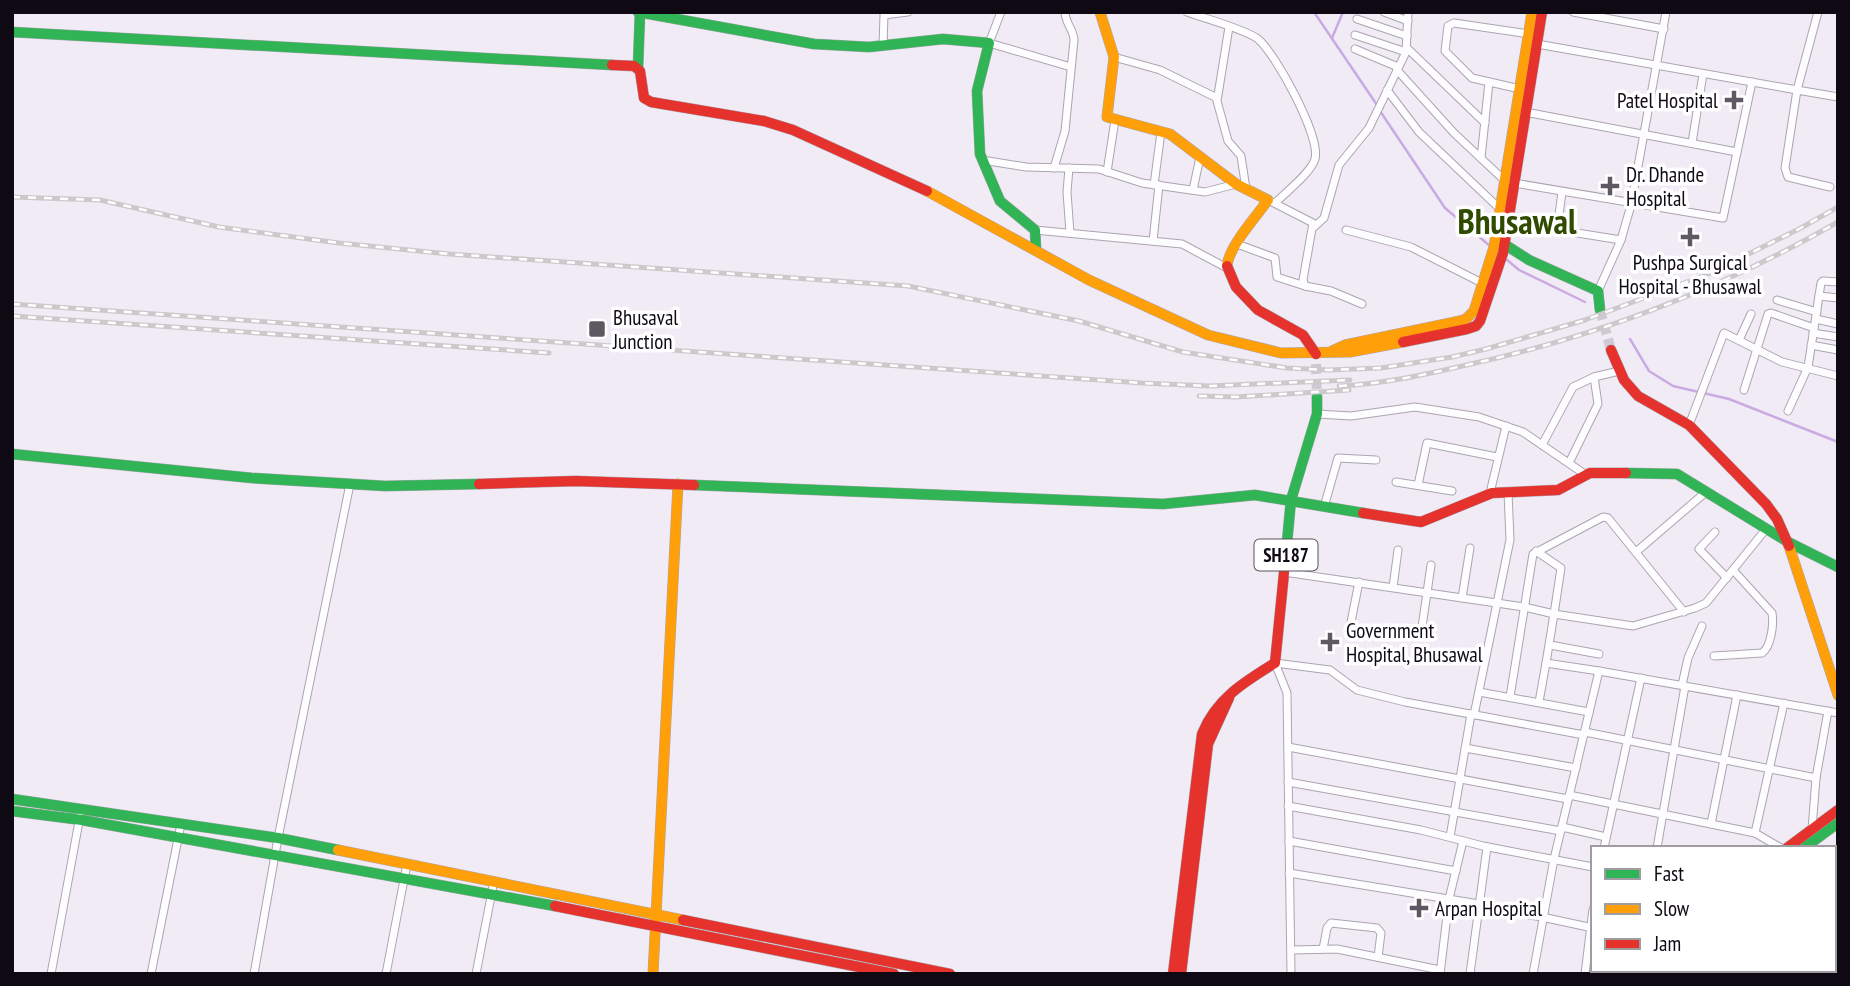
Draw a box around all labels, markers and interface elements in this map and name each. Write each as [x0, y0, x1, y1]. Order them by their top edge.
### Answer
place label: Patel Hospital [1617, 87, 1718, 114]
marker: Patel Hospital [1724, 90, 1744, 110]
place label: Dr. Dhande Hospital [1626, 161, 1704, 212]
marker: Dr. Dhande Hospital [1600, 176, 1620, 196]
district label: Bhusawal [1457, 198, 1577, 244]
marker: Pushpa Surgical Hospital - Bhusawal [1680, 227, 1700, 247]
place label: Pushpa Surgical Hospital - Bhusawal [1618, 249, 1762, 300]
place label: Bhusaval Junction [612, 304, 678, 355]
marker: Bhusaval Junction [587, 319, 607, 339]
road number: SH187 [1254, 540, 1318, 570]
place label: Government Hospital, Bhusawal [1346, 617, 1483, 668]
marker: Government Hospital, Bhusawal [1320, 632, 1340, 652]
legend [1591, 846, 1836, 972]
text: Fast [1654, 860, 1684, 887]
place label: Arpan Hospital [1435, 895, 1542, 922]
text: Slow [1654, 895, 1690, 922]
marker: Arpan Hospital [1409, 898, 1429, 918]
text: Jam [1653, 930, 1681, 957]

